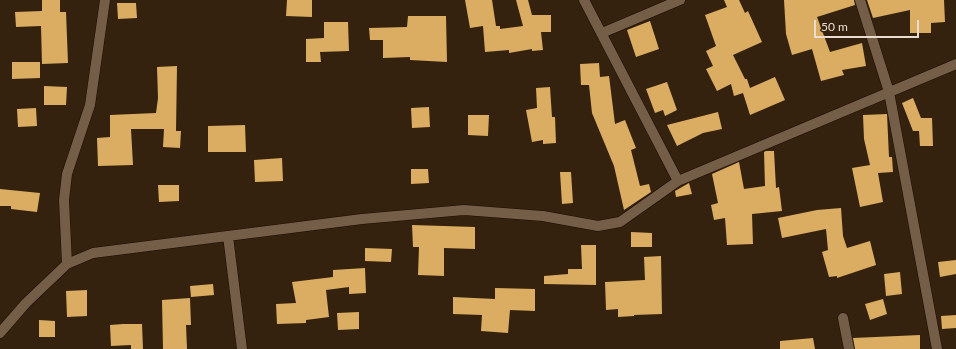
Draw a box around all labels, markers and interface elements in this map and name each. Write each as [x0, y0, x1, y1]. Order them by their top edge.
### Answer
scale bar [816, 12, 921, 38]
text: 50 m [821, 19, 848, 34]

